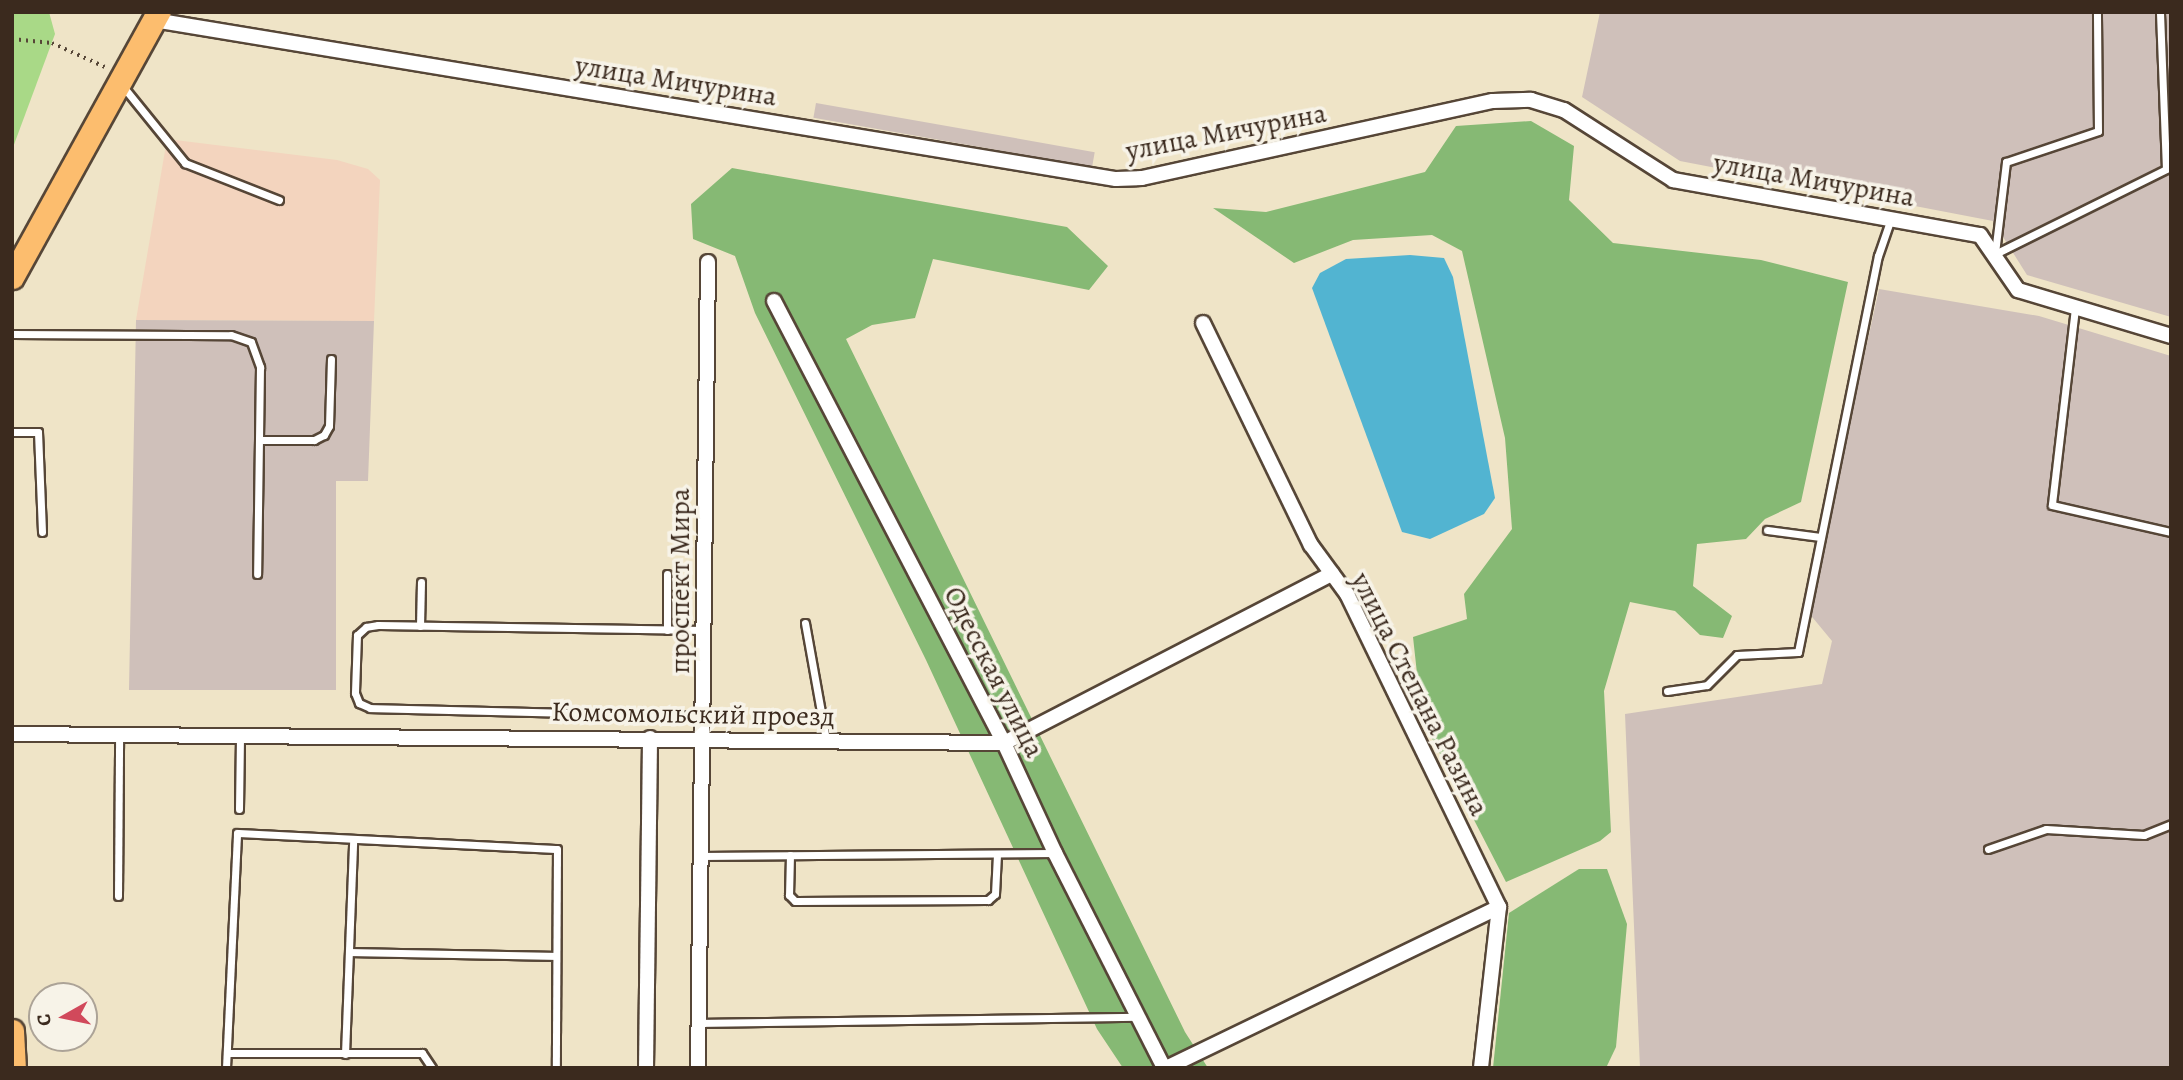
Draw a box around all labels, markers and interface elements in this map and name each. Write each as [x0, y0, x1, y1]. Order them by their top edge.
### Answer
street label: улица Мичурина [573, 49, 779, 113]
street label: улица Мичурина [1123, 96, 1329, 168]
street label: улица Мичурина [1711, 146, 1917, 214]
street label: проспект Мира [663, 488, 697, 674]
street label: улица Степана Разина [1344, 567, 1496, 821]
street label: Одесская улица [937, 581, 1051, 763]
street label: Комсомольский проезд [551, 695, 835, 733]
north arrow [28, 982, 98, 1052]
text: С [30, 1012, 58, 1028]

